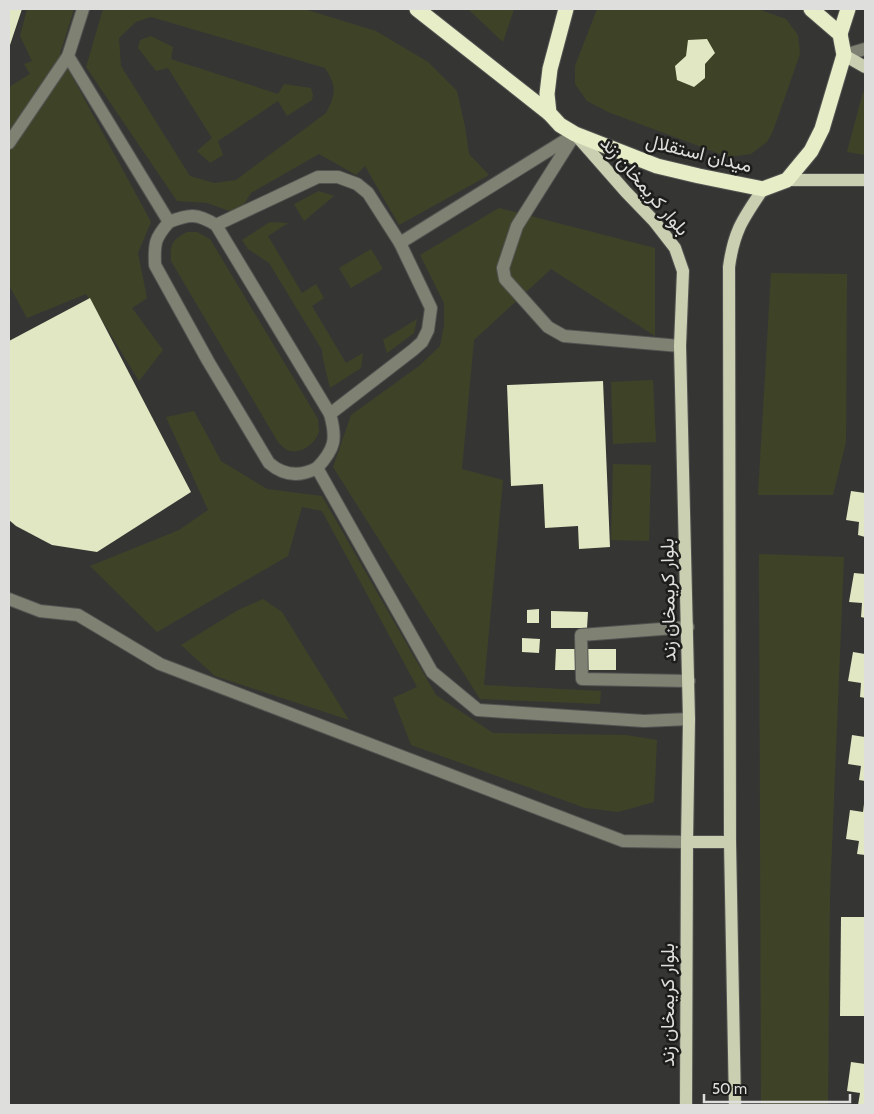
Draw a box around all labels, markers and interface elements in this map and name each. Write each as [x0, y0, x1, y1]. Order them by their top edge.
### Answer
street label: میدان استقلال [644, 129, 754, 177]
street label: بلوار کریمخان زند [596, 132, 694, 240]
street label: بلوار کریمخان زند [655, 538, 681, 662]
street label: بلوار کریمخان زند [656, 943, 679, 1067]
scale bar [704, 1072, 850, 1104]
text: 50 m [712, 1080, 747, 1098]

